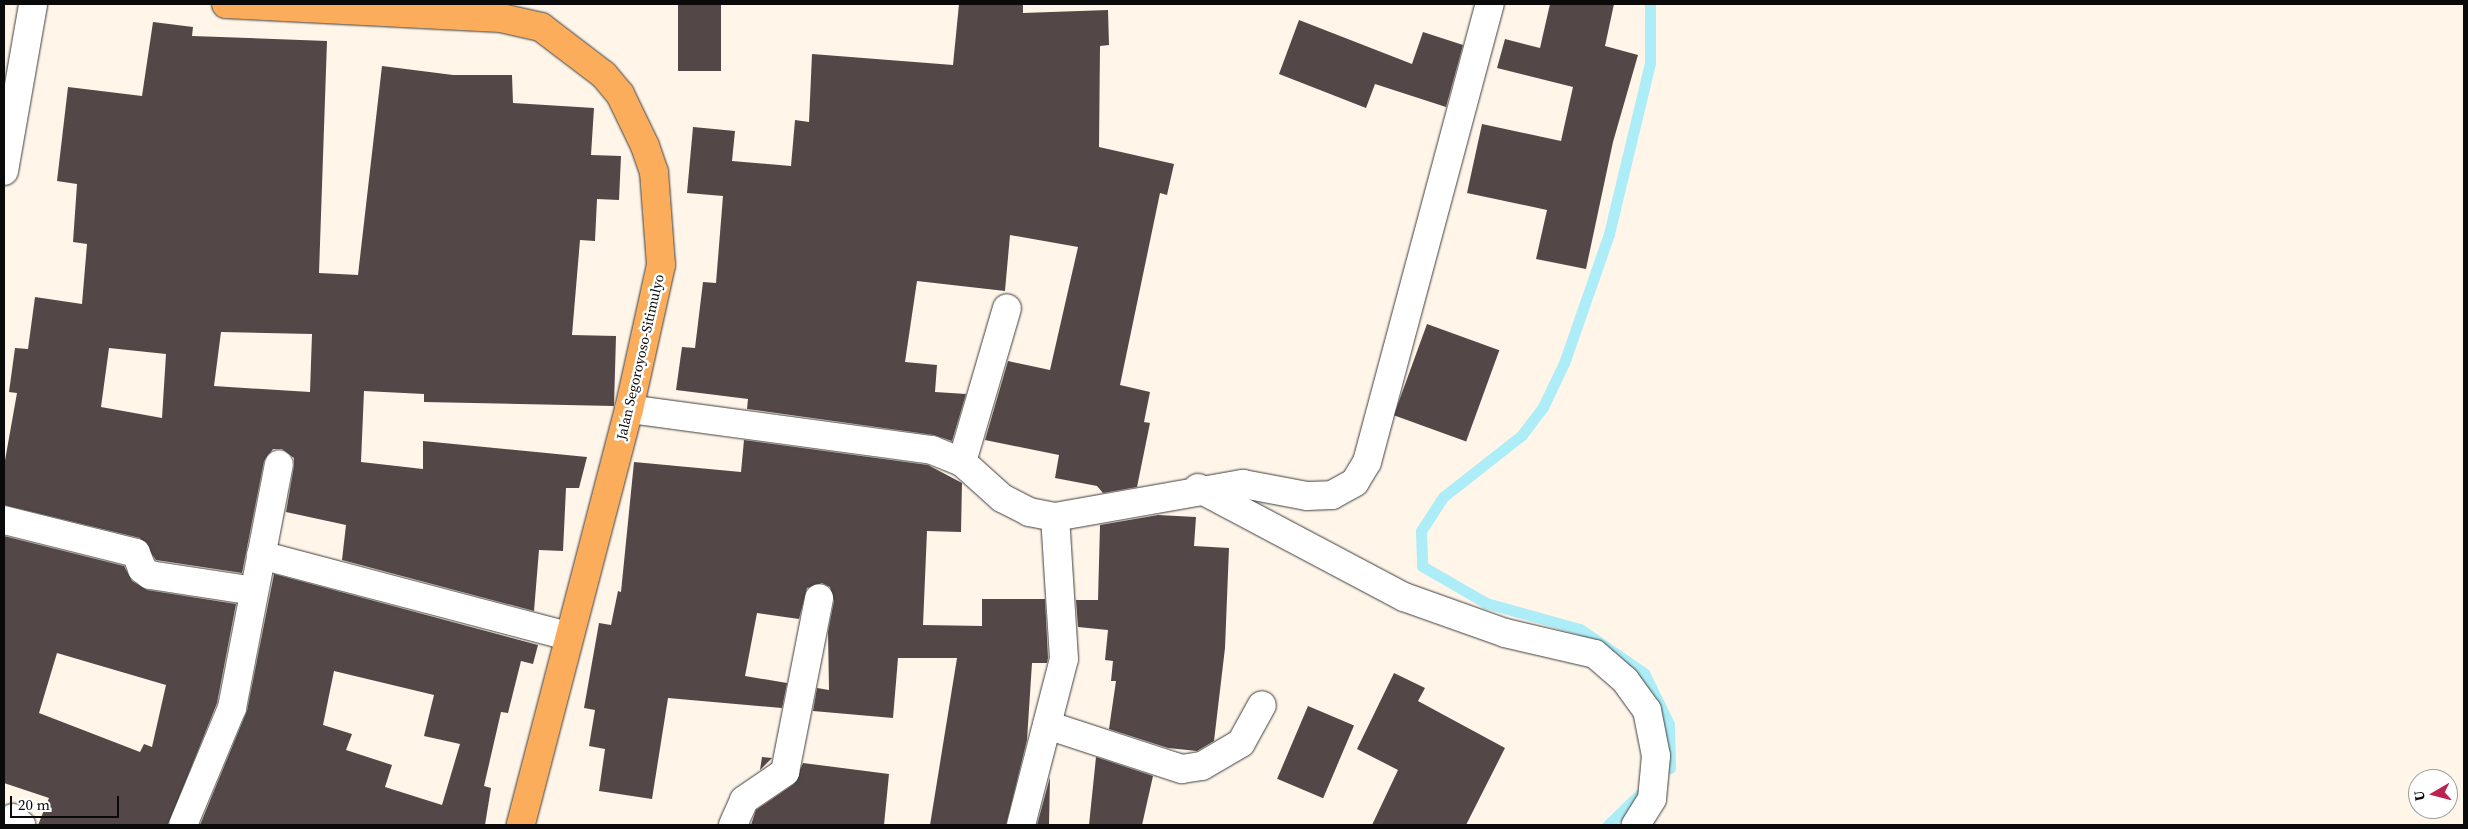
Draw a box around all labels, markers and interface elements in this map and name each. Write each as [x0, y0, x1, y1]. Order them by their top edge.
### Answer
street label: Jalan Segoroyoso-Sitimulyo [613, 273, 667, 441]
north arrow [2408, 769, 2458, 819]
scale bar [12, 786, 121, 818]
text: U [2409, 789, 2430, 802]
text: 20 m [18, 794, 50, 815]

